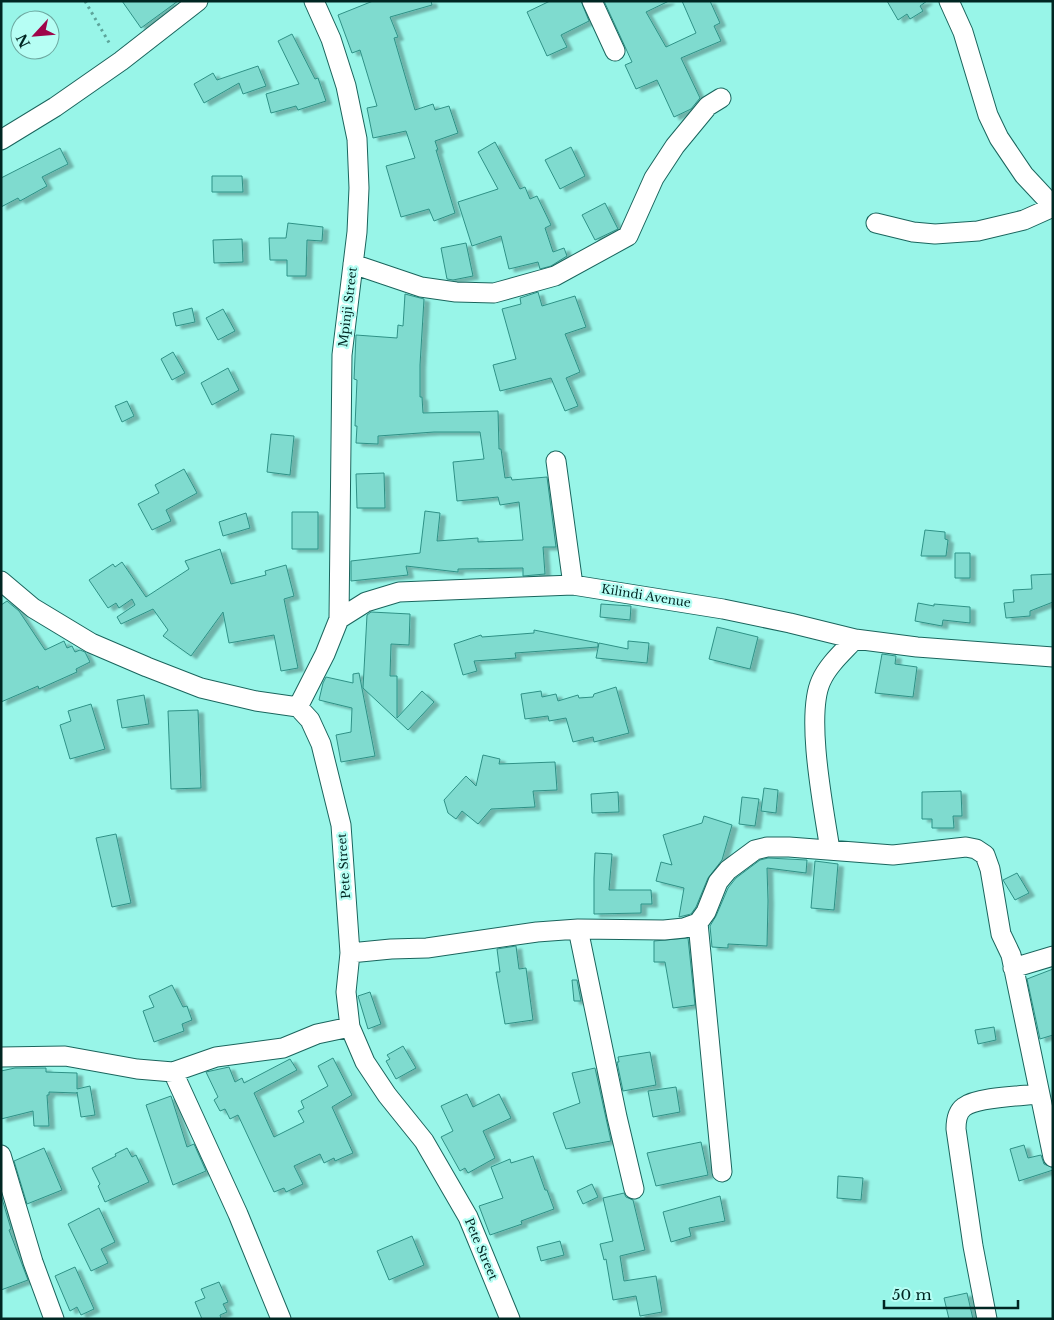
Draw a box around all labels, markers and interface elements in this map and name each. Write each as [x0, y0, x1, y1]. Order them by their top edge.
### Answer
north arrow [10, 10, 60, 60]
text: N [12, 31, 34, 51]
street label: Mpinji Street [335, 266, 360, 348]
street label: Kilindi Avenue [600, 581, 692, 610]
street label: Pete Street [334, 832, 353, 899]
street label: Pete Street [462, 1216, 501, 1282]
scale bar [884, 1278, 1018, 1310]
text: 50 m [892, 1285, 932, 1304]

